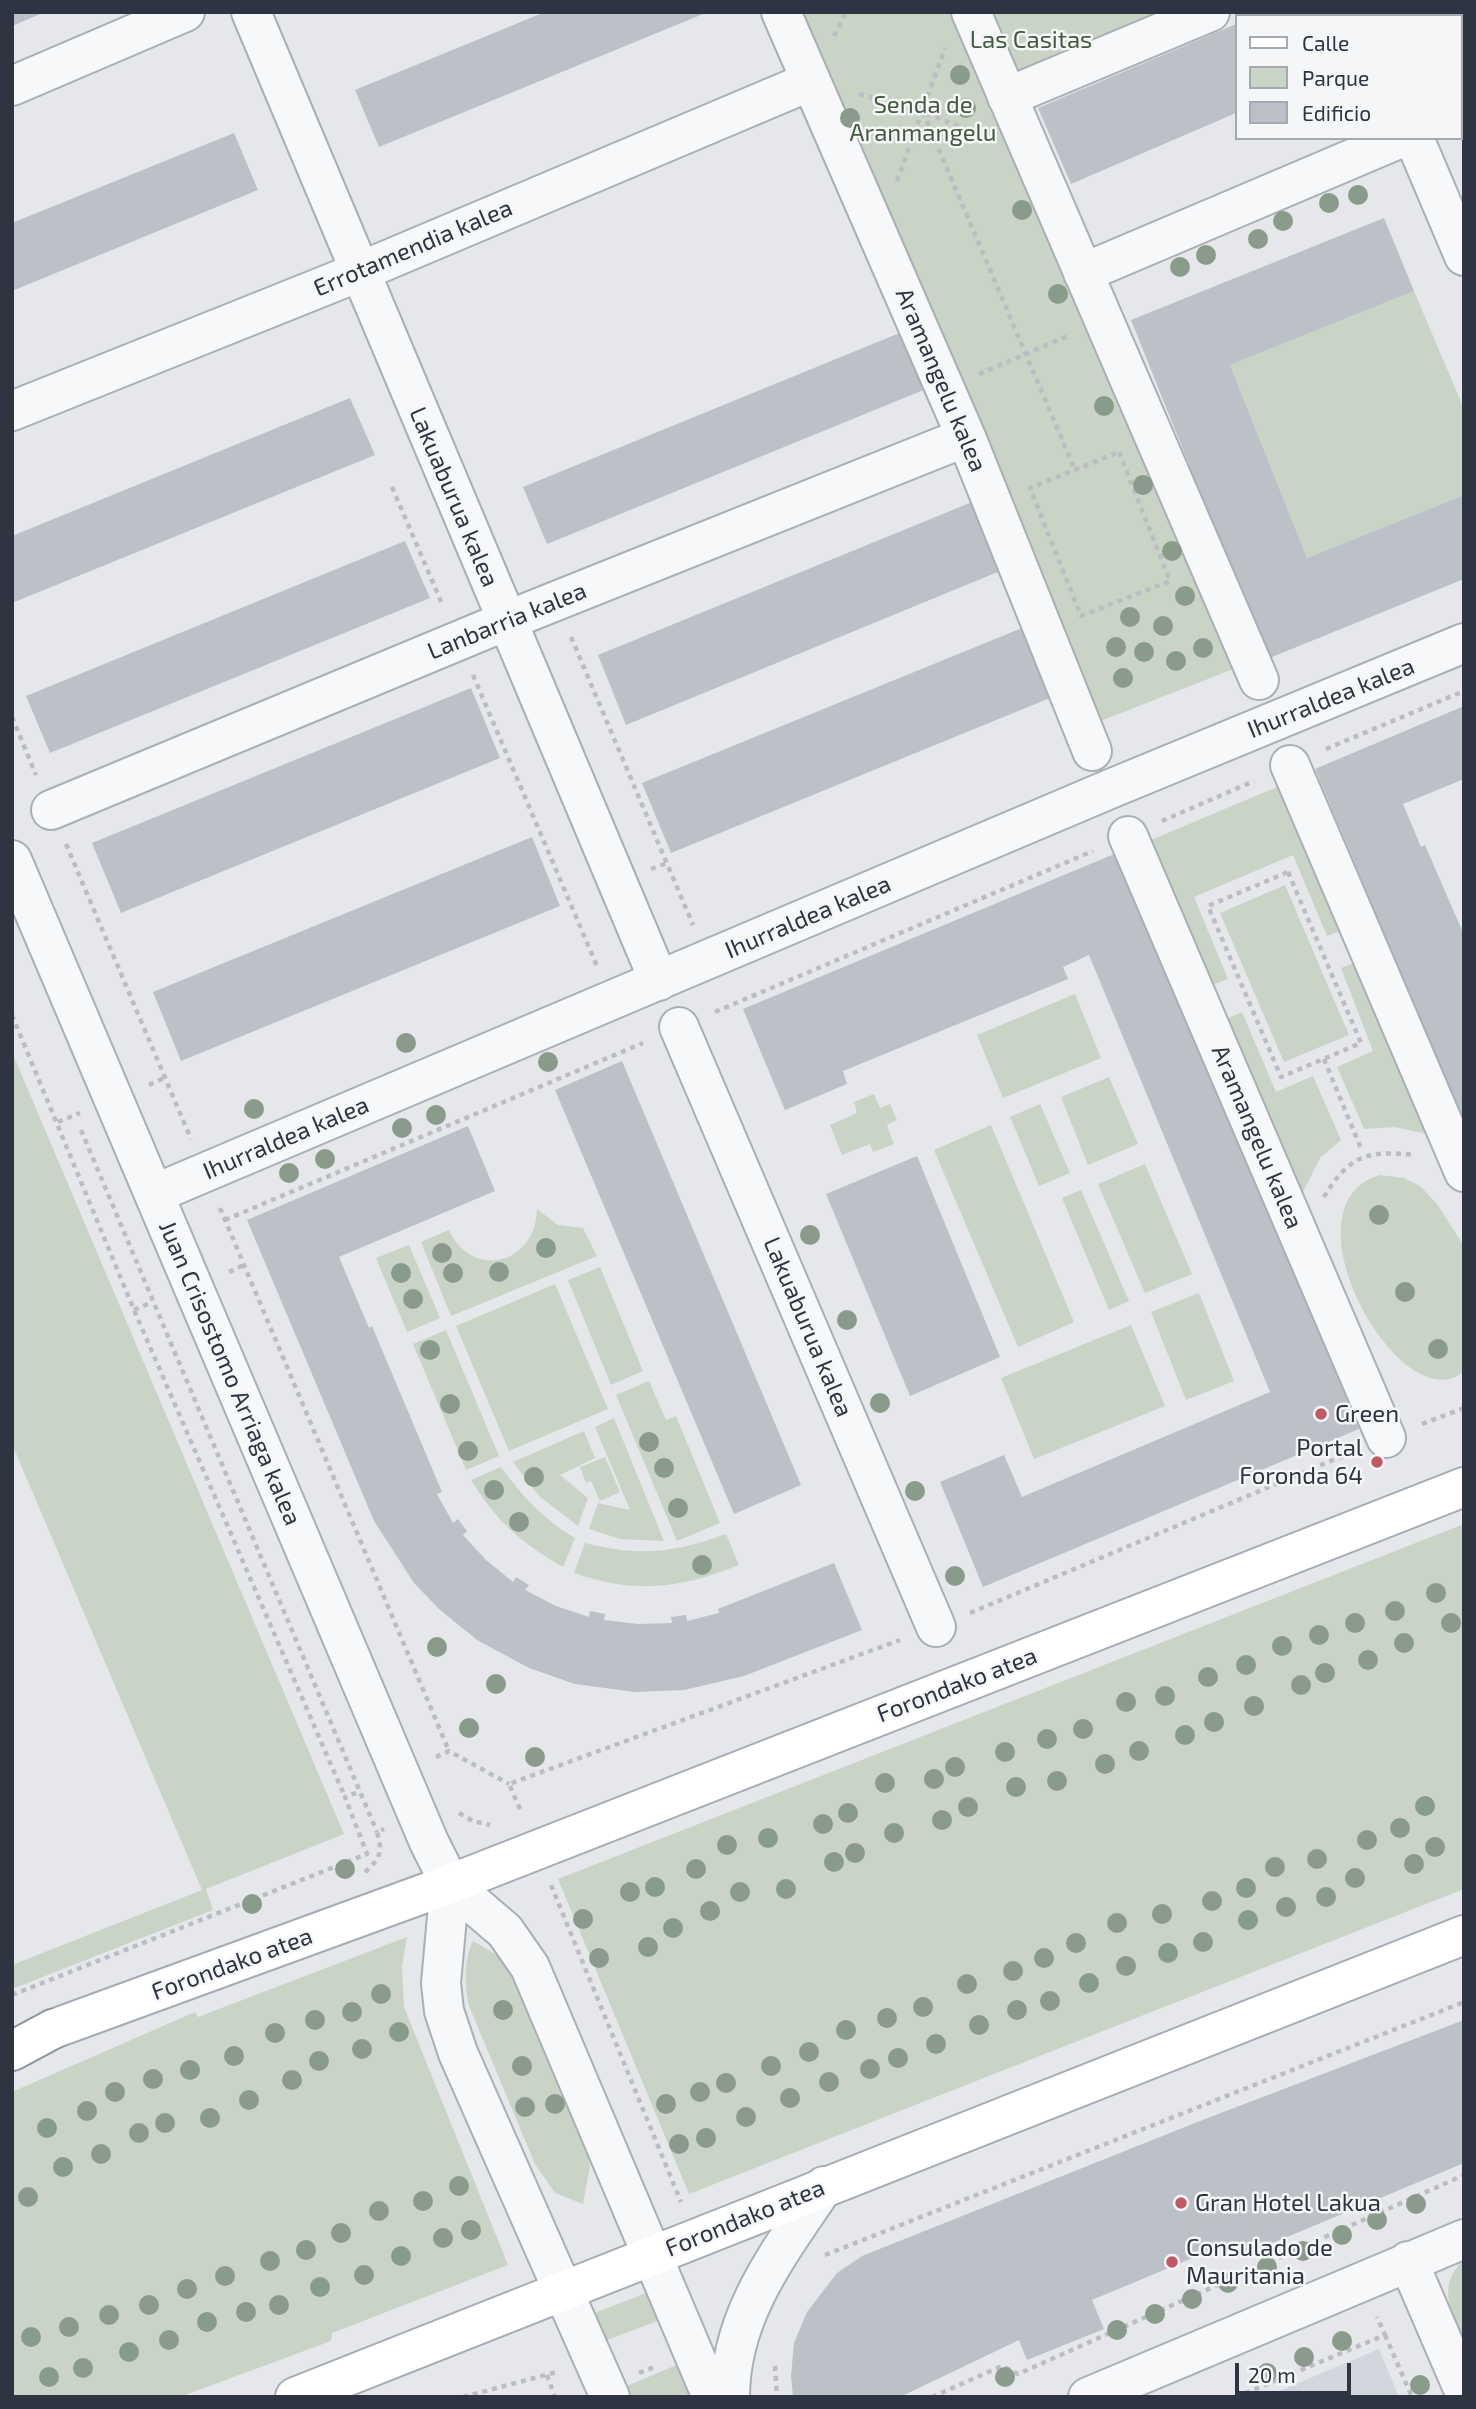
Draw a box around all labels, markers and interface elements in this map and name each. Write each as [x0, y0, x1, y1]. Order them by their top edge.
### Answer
legend [1234, 14, 1462, 140]
park label: Las Casitas [970, 26, 1092, 54]
text: Calle [1302, 30, 1349, 55]
text: Parque [1302, 65, 1369, 90]
park label: Senda de Aranmangelu [850, 91, 996, 147]
text: Edificio [1302, 100, 1371, 125]
street label: Errotamendia kalea [309, 193, 517, 303]
street label: Aramangelu kalea [889, 284, 993, 476]
street label: Lakuaburua kalea [403, 403, 505, 591]
street label: Lanbarria kalea [423, 576, 591, 666]
street label: Ihurraldea kalea [1243, 651, 1419, 745]
street label: Ihurraldea kalea [721, 869, 895, 965]
street label: Aramangelu kalea [1205, 1041, 1309, 1233]
street label: Ihurraldea kalea [199, 1090, 373, 1186]
street label: Juan Crisostomo Arriaga kalea [153, 1216, 307, 1530]
street label: Lakuaburua kalea [757, 1233, 859, 1421]
place label: Green [1335, 1400, 1399, 1428]
marker: Green [1313, 1406, 1329, 1422]
place label: Portal Foronda 64 [1239, 1434, 1363, 1490]
marker: Portal Foronda 64 [1369, 1454, 1385, 1470]
street label: Forondako atea [873, 1641, 1041, 1729]
street label: Forondako atea [148, 1922, 316, 2006]
street label: Forondako atea [661, 2173, 829, 2263]
place label: Gran Hotel Lakua [1195, 2189, 1381, 2217]
marker: Gran Hotel Lakua [1173, 2195, 1189, 2211]
place label: Consulado de Mauritania [1186, 2234, 1333, 2290]
marker: Consulado de Mauritania [1164, 2254, 1180, 2270]
scale bar [1238, 2350, 1354, 2394]
text: 20 m [1248, 2362, 1296, 2387]

